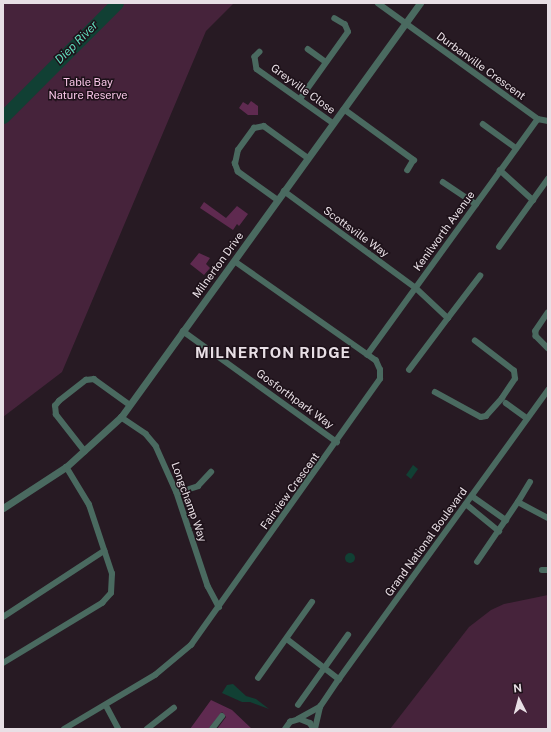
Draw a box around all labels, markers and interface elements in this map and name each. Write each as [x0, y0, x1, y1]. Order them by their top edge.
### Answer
water label: Diep River [53, 19, 101, 67]
street label: Durbanville Crescent [434, 29, 528, 103]
street label: Greyville Close [268, 61, 338, 117]
park label: Table Bay Nature Reserve [48, 76, 128, 102]
street label: Kenilworth Avenue [411, 188, 477, 274]
street label: Scottsville Way [321, 204, 391, 260]
street label: Milnerton Drive [190, 229, 246, 301]
district label: MILNERTON RIDGE [195, 344, 351, 362]
street label: Gosforthpark Way [254, 366, 336, 432]
street label: Fairview Crescent [258, 450, 322, 532]
street label: Longchamp Way [168, 460, 210, 544]
street label: Grand National Boulevard [382, 485, 470, 599]
north arrow [499, 680, 539, 720]
text: N [513, 682, 523, 694]

